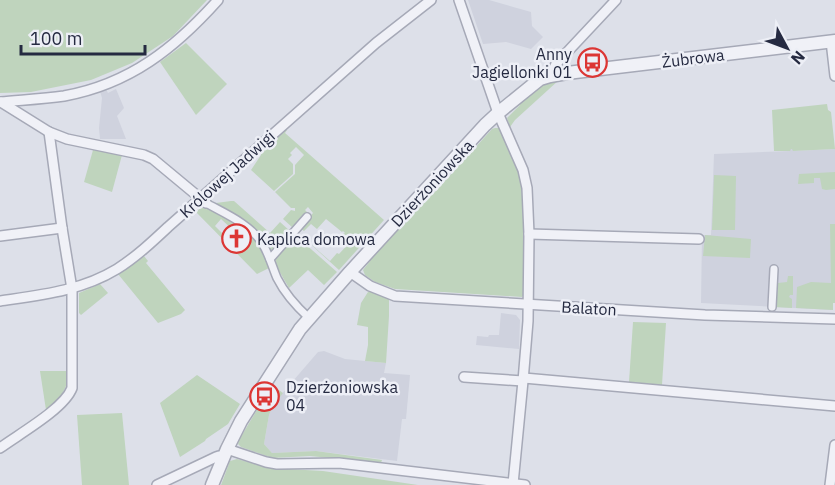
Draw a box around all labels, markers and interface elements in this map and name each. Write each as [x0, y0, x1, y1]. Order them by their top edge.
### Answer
scale bar [21, 18, 146, 56]
north arrow [757, 18, 817, 78]
text: 100 m [30, 27, 82, 50]
place label: Anny Jagiellonki 01 [472, 44, 572, 82]
street label: Żubrowa [661, 44, 726, 72]
bus stop icon: Anny Jagiellonki 01 [577, 47, 609, 79]
text: N [787, 47, 810, 69]
street label: Królowej Jadwigi [175, 126, 279, 222]
street label: Dzierżoniowska [387, 135, 478, 231]
church icon: Kaplica domowa [220, 223, 252, 255]
place label: Kaplica domowa [257, 229, 376, 249]
street label: Balaton [561, 297, 617, 319]
place label: Dzierżoniowska 04 [286, 377, 398, 415]
bus stop icon: Dzierżoniowska 04 [249, 380, 281, 412]

